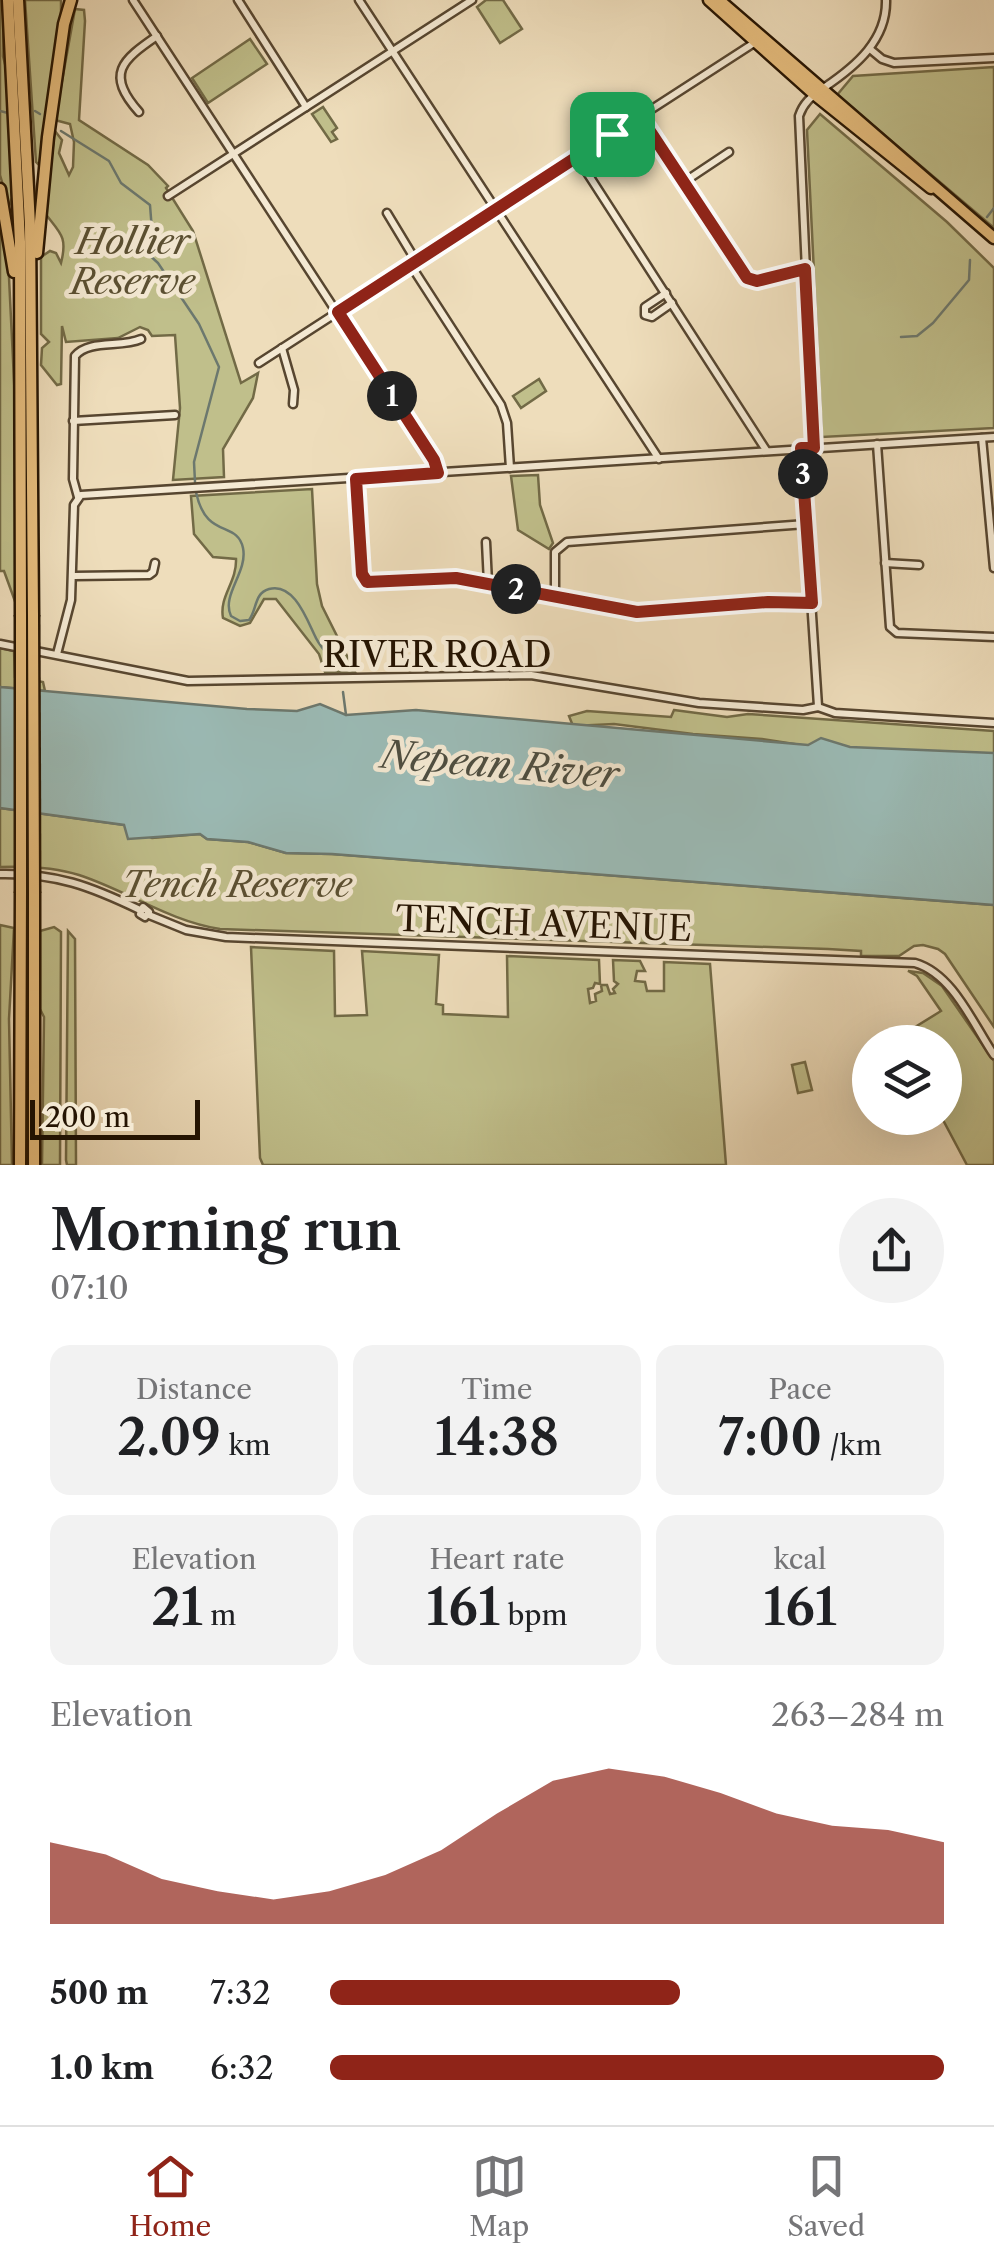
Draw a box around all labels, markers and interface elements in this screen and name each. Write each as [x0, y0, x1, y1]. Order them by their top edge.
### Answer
pin [570, 92, 655, 177]
icon: arrive [585, 107, 640, 162]
park label: Hollier Reserve [68, 220, 196, 303]
pin: 1 [367, 371, 417, 421]
text: 1 [386, 379, 398, 413]
pin: 3 [778, 449, 828, 499]
text: 3 [795, 457, 811, 491]
pin: 2 [491, 564, 541, 614]
text: 2 [508, 572, 524, 606]
street label: RIVER ROAD [322, 633, 552, 676]
water label: Nepean River [376, 730, 623, 798]
park label: Tench Reserve [122, 863, 353, 906]
street label: TENCH AVENUE [395, 897, 693, 950]
map controls [852, 1025, 962, 1135]
button: layers [852, 1025, 962, 1135]
scale bar [30, 1095, 200, 1140]
text: 200 m [45, 1100, 130, 1134]
text: Morning run [50, 1197, 401, 1264]
button: share [839, 1198, 944, 1303]
text: 07:10 [50, 1268, 129, 1307]
text: Distance [136, 1372, 252, 1406]
text: Time [462, 1372, 532, 1406]
text: Pace [768, 1372, 832, 1406]
text: 2.09 [117, 1406, 221, 1468]
text: 14:38 [435, 1406, 559, 1468]
text: 7:00 [718, 1406, 822, 1468]
text: km [221, 1428, 271, 1462]
text: /km [822, 1428, 882, 1462]
text: Elevation [131, 1542, 257, 1576]
text: Heart rate [430, 1542, 564, 1576]
text: kcal [774, 1542, 826, 1576]
text: 21 [152, 1576, 203, 1638]
text: 161 [426, 1576, 500, 1638]
text: 161 [763, 1576, 837, 1638]
text: m [203, 1598, 236, 1632]
text: bpm [500, 1598, 568, 1632]
text: Elevation [50, 1695, 193, 1734]
text: 263–284 m [771, 1695, 944, 1734]
text: 500 m [50, 1973, 148, 2012]
text: 7:32 [210, 1973, 271, 2012]
text: 1.0 km [50, 2048, 154, 2087]
text: 6:32 [210, 2048, 274, 2087]
tab: Home [129, 2149, 211, 2243]
tab: Map [469, 2149, 529, 2243]
tab: Saved [787, 2149, 865, 2243]

